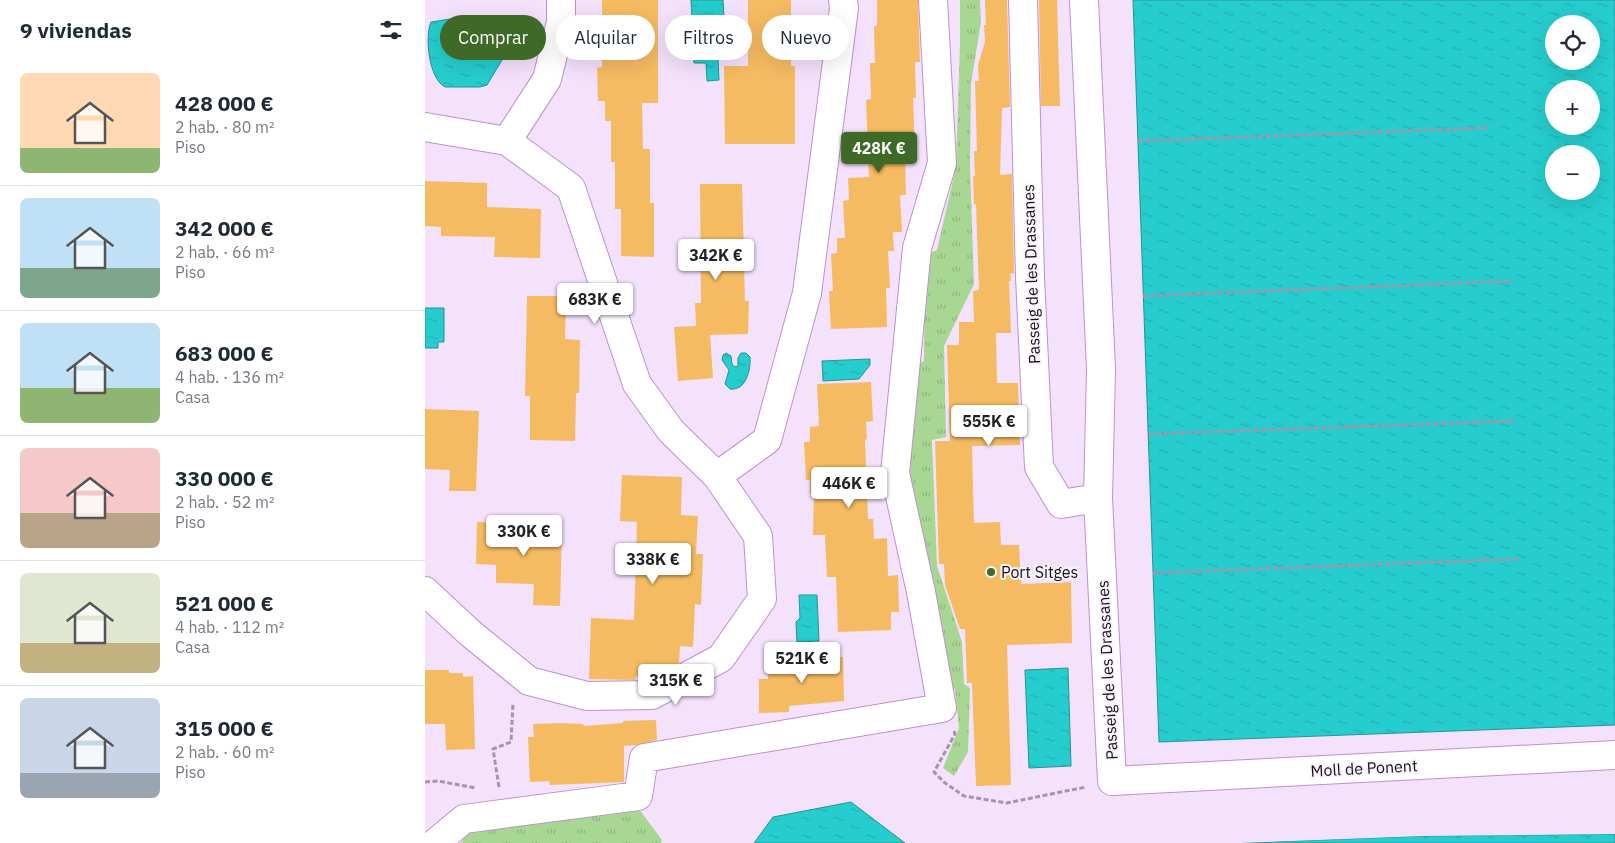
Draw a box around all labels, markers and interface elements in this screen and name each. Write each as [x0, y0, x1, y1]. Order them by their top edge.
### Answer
chip: Comprar [440, 15, 546, 60]
chip: Alquilar [556, 15, 655, 60]
chip: Filtros [665, 15, 752, 60]
chip: Nuevo [762, 15, 849, 60]
map controls [1545, 15, 1600, 200]
button: locate [1545, 15, 1600, 70]
text: 9 viviendas [20, 16, 132, 44]
icon: filters [377, 16, 405, 44]
button: + [1545, 80, 1600, 135]
text: 428 000 € [175, 89, 274, 117]
icon: home [60, 93, 120, 153]
text: 2 hab. · 80 m² [175, 117, 275, 137]
pin: 428K € [838, 132, 920, 174]
text: Piso [175, 137, 205, 157]
text: 428K € [852, 138, 906, 158]
button: − [1545, 145, 1600, 200]
street label: Passeig de les Drassanes [1018, 184, 1044, 364]
text: 342 000 € [175, 214, 274, 242]
icon: home [60, 218, 120, 278]
pin: 342K € [675, 238, 757, 281]
text: 2 hab. · 66 m² [175, 242, 275, 262]
text: 342K € [689, 245, 743, 265]
text: Piso [175, 262, 205, 282]
pin: 683K € [554, 282, 636, 325]
text: 683K € [568, 289, 622, 309]
text: 683 000 € [175, 339, 274, 367]
icon: home [60, 343, 120, 403]
text: 4 hab. · 136 m² [175, 367, 284, 387]
text: Casa [175, 387, 210, 407]
pin: 555K € [948, 404, 1030, 447]
text: 555K € [962, 411, 1016, 431]
text: 330 000 € [175, 464, 274, 492]
pin: 446K € [808, 466, 890, 509]
icon: home [60, 468, 120, 528]
text: 446K € [822, 473, 876, 493]
text: 2 hab. · 52 m² [175, 492, 275, 512]
text: Piso [175, 512, 205, 532]
pin: 330K € [483, 514, 565, 557]
text: 330K € [497, 521, 551, 541]
pin: 338K € [612, 542, 694, 585]
text: 338K € [626, 549, 680, 569]
place label: Port Sitges [1001, 562, 1078, 582]
marker: Port Sitges [985, 566, 997, 578]
street label: Passeig de les Drassanes [1092, 580, 1122, 760]
text: 521 000 € [175, 589, 274, 617]
icon: home [60, 593, 120, 653]
text: 4 hab. · 112 m² [175, 617, 284, 637]
text: Casa [175, 637, 210, 657]
pin: 521K € [761, 642, 843, 684]
text: 521K € [775, 648, 829, 668]
pin: 315K € [635, 664, 717, 706]
text: 315K € [649, 670, 703, 690]
text: 315 000 € [175, 714, 274, 742]
icon: home [60, 718, 120, 778]
text: 2 hab. · 60 m² [175, 742, 275, 762]
street label: Moll de Ponent [1310, 755, 1418, 781]
text: Piso [175, 762, 205, 782]

